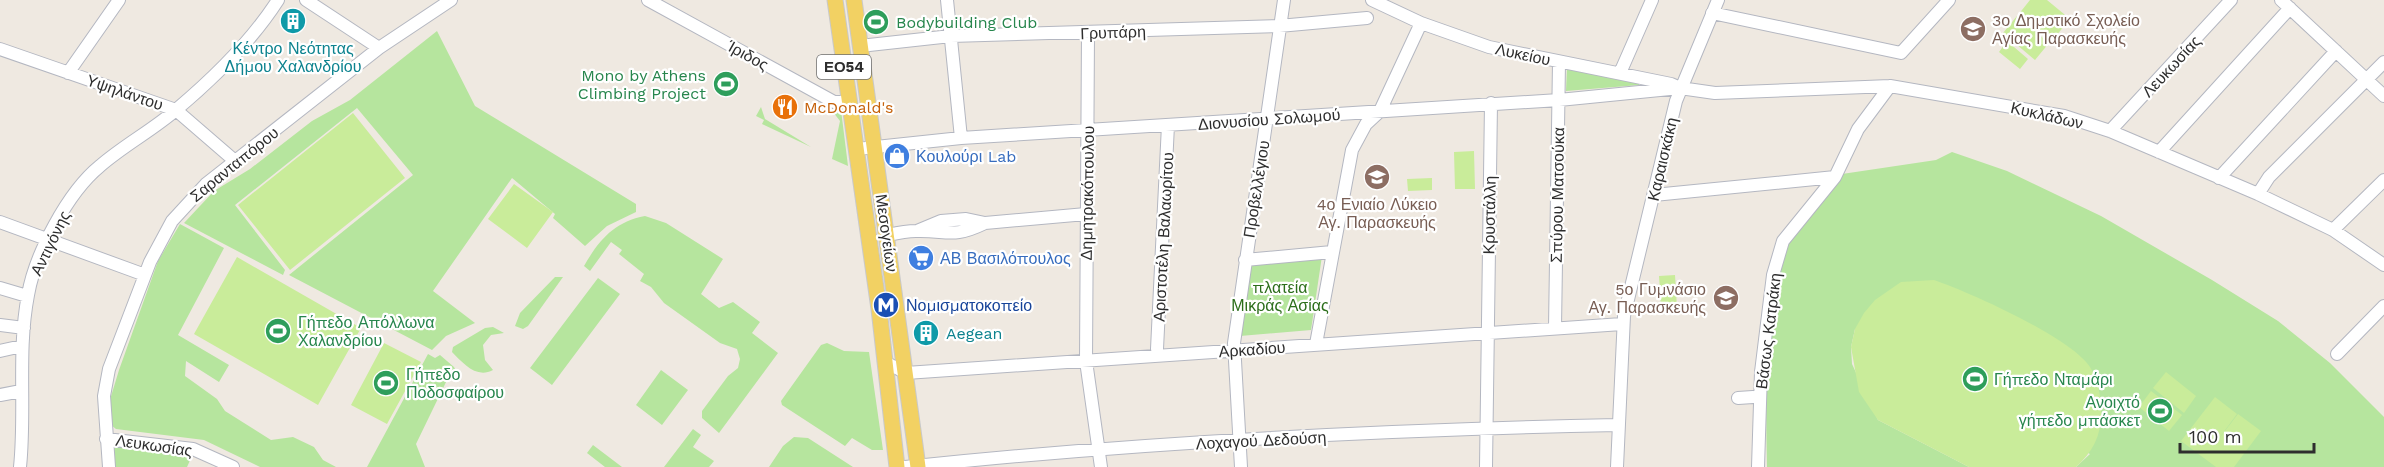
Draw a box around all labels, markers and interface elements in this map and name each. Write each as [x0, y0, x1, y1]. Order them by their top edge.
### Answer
building icon: Κέντρο Νεότητας Δήμου Χαλανδρίου [278, 6, 308, 36]
sports icon: Bodybuilding Club [861, 7, 891, 37]
place label: 3ο Δημοτικό Σχολείο Αγίας Παρασκευής [1992, 11, 2140, 48]
place label: Bodybuilding Club [896, 13, 1037, 32]
school or university icon: 3ο Δημοτικό Σχολείο Αγίας Παρασκευής [1958, 14, 1988, 44]
street label: Γρυπάρη [1080, 22, 1146, 43]
street label: Λευκωσίας [2138, 31, 2205, 101]
street label: Ίριδος [723, 36, 772, 75]
place label: Κέντρο Νεότητας Δήμου Χαλανδρίου [225, 39, 361, 76]
street label: Λυκείου [1494, 39, 1552, 70]
road number: ΕΟ54 [817, 55, 871, 79]
place label: Mono by Athens Climbing Project [578, 66, 706, 103]
sports icon: Mono by Athens Climbing Project [711, 69, 741, 99]
street label: Υψηλάντου [84, 71, 166, 114]
restaurant icon: McDonald's [770, 92, 800, 122]
place label: McDonald's [804, 98, 894, 117]
street label: Κυκλάδων [2009, 98, 2085, 133]
street label: Διονυσίου Σολωμού [1197, 105, 1341, 134]
street label: Καραισκάκη [1644, 115, 1681, 203]
street label: Σαρανταπόρου [186, 123, 282, 206]
street label: Δημητρακόπουλου [1077, 126, 1098, 260]
street label: Σπύρου Ματσούκα [1547, 127, 1568, 263]
street label: Προβελλέγιου [1239, 139, 1274, 239]
shop icon: Κουλούρι Lab [882, 141, 912, 171]
place label: Κουλούρι Lab [916, 147, 1016, 166]
street label: Αριστοτέλη Βαλαωρίτου [1150, 152, 1177, 322]
school or university icon: 4ο Ενιαίο Λύκειο Αγ. Παρασκευής [1362, 162, 1392, 192]
street label: Κρυστάλλη [1479, 176, 1500, 254]
street label: Μεσογείων [872, 193, 901, 273]
place label: 4ο Ενιαίο Λύκειο Αγ. Παρασκευής [1317, 195, 1437, 232]
street label: Αντιγόνης [27, 207, 74, 279]
supermarket icon: ΑΒ Βασιλόπουλος [906, 243, 936, 273]
place label: ΑΒ Βασιλόπουλος [940, 249, 1071, 268]
street label: Βάσως Κατράκη [1752, 272, 1785, 390]
park label: πλατεία Μικράς Ασίας [1231, 278, 1329, 315]
place label: 5ο Γυμνάσιο Αγ. Παρασκευής [1588, 280, 1706, 317]
school or university icon: 5ο Γυμνάσιο Αγ. Παρασκευής [1711, 283, 1741, 313]
metro station icon: Νομισματοκοπείο [871, 290, 901, 320]
place label: Νομισματοκοπείο [906, 296, 1032, 315]
place label: Γήπεδο Απόλλωνα Χαλανδρίου [298, 313, 434, 350]
sports icon: Γήπεδο Απόλλωνα Χαλανδρίου [263, 316, 293, 346]
building icon: Aegean [911, 318, 941, 348]
place label: Aegean [946, 324, 1002, 343]
street label: Αρκαδίου [1218, 338, 1286, 361]
sports icon: Γήπεδο Νταμάρι [1960, 364, 1990, 394]
place label: Γήπεδο Ποδοσφαίρου [406, 365, 504, 402]
sports icon: Γήπεδο Ποδοσφαίρου [371, 368, 401, 398]
place label: Γήπεδο Νταμάρι [1994, 370, 2113, 389]
place label: Ανοιχτό γήπεδο μπάσκετ [2019, 393, 2141, 430]
sports icon: Ανοιχτό γήπεδο μπάσκετ [2145, 396, 2175, 426]
scale bar [2180, 416, 2314, 454]
text: 100 m [2189, 426, 2242, 447]
street label: Λοχαγού Δεδούση [1195, 428, 1327, 453]
street label: Λευκωσίας [114, 431, 194, 460]

